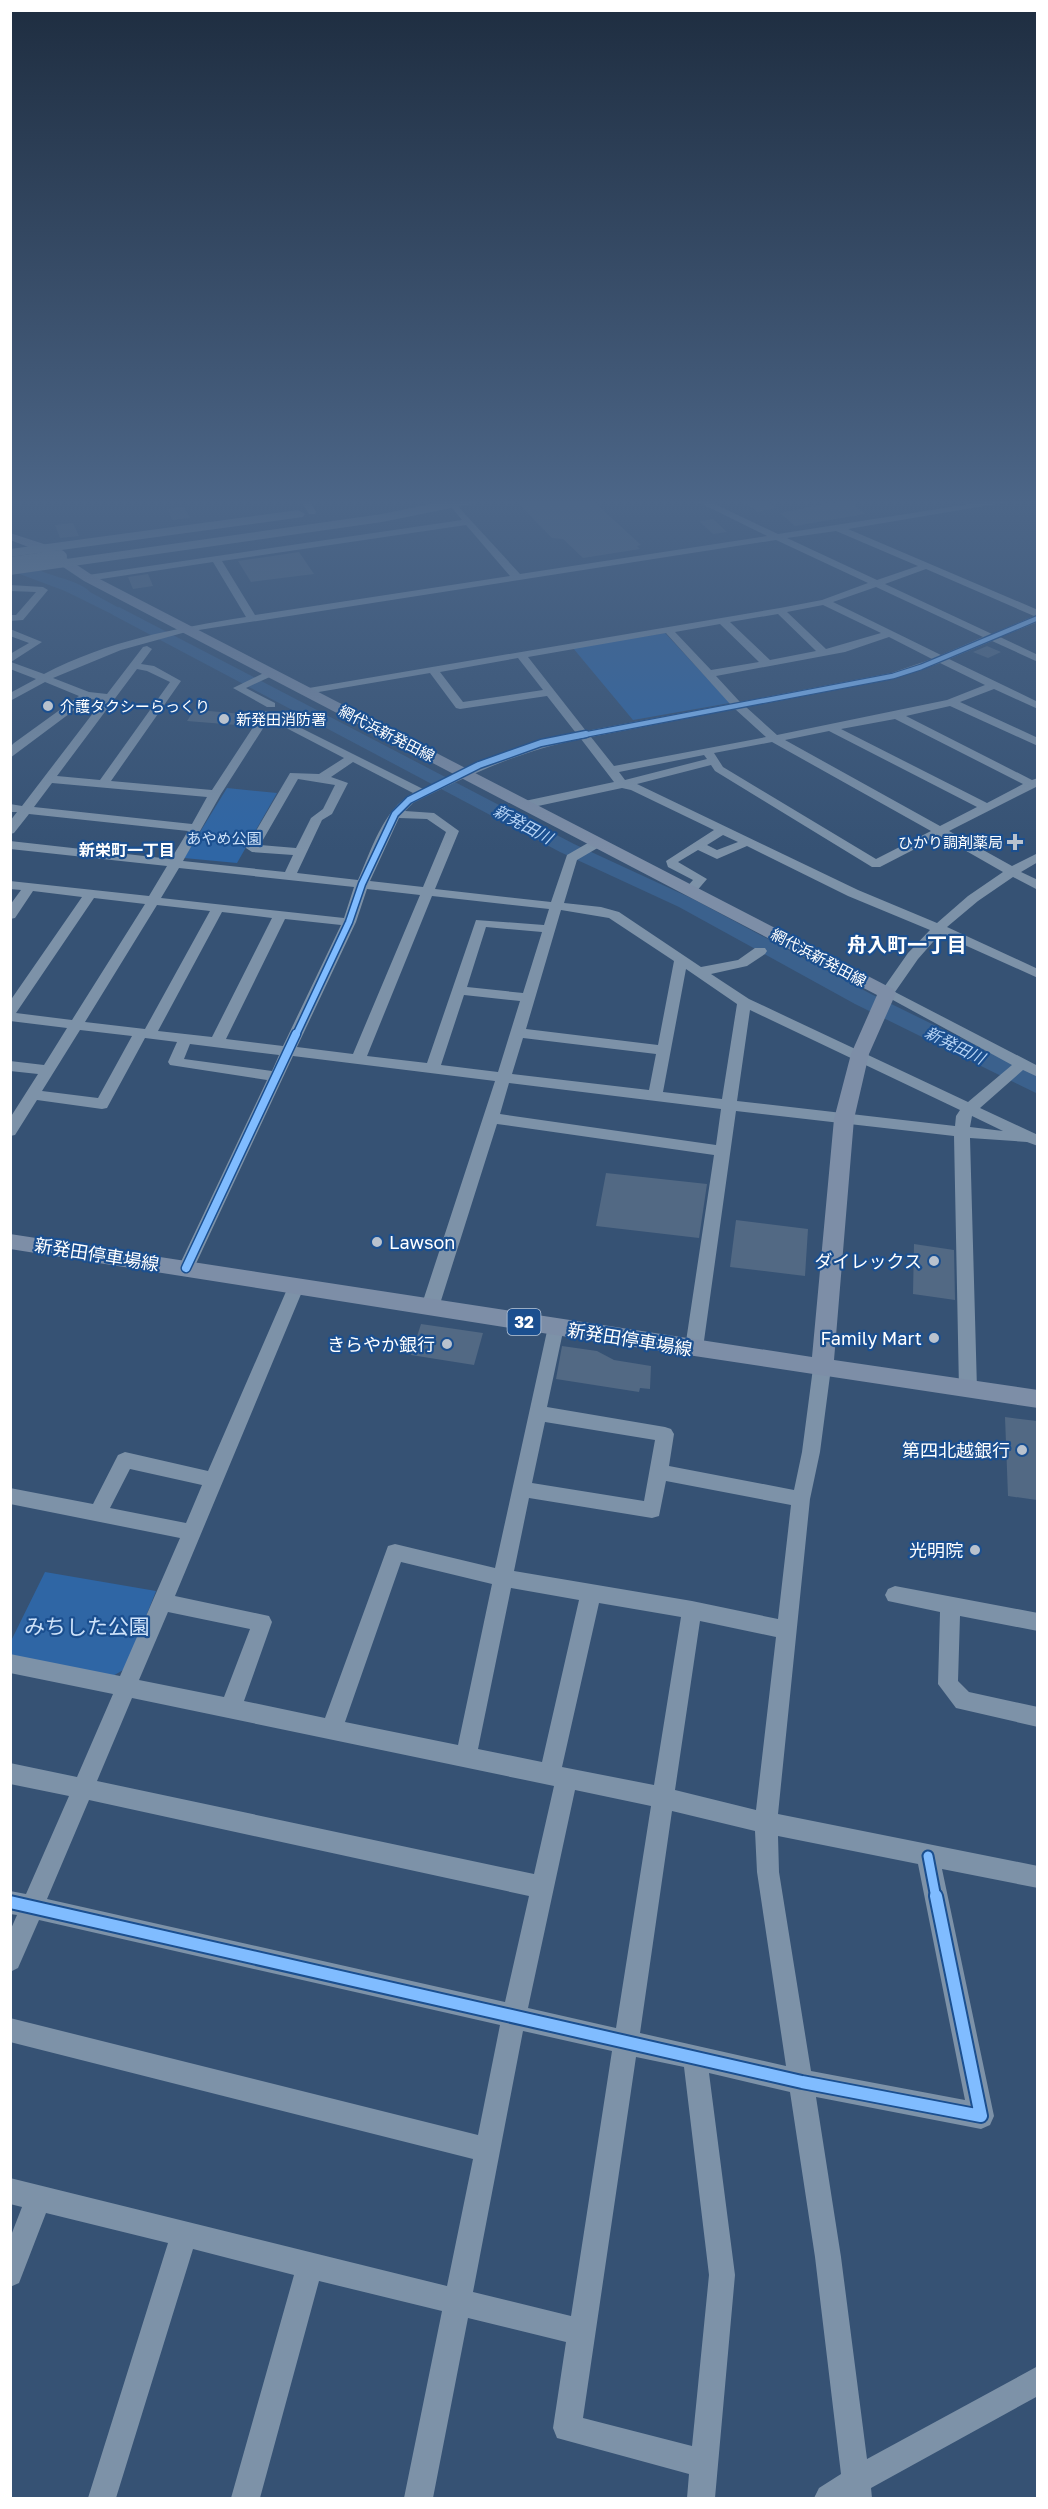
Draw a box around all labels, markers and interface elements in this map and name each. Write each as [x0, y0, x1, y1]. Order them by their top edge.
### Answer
place label: 介護タクシーらっくり [60, 697, 210, 715]
marker: 介護タクシーらっくり [41, 699, 55, 713]
street label: 網代浜新発田線 [336, 701, 438, 765]
place label: 新発田消防署 [236, 710, 326, 728]
marker: 新発田消防署 [217, 712, 231, 726]
water label: 新発田川 [490, 800, 558, 849]
park label: あやめ公園 [186, 829, 262, 847]
place label: ひかり調剤薬局 [898, 833, 1003, 851]
marker: ひかり調剤薬局 [1008, 835, 1022, 849]
district label: 新栄町一丁目 [79, 840, 175, 860]
street label: 網代浜新発田線 [768, 924, 870, 990]
district label: 舟入町一丁目 [847, 932, 967, 956]
water label: 新発田川 [922, 1022, 990, 1069]
place label: Lawson [389, 1231, 455, 1253]
street label: 新発田停車場線 [33, 1233, 161, 1275]
marker: Lawson [370, 1235, 384, 1249]
place label: ダイレックス [815, 1250, 922, 1272]
marker: ダイレックス [927, 1254, 941, 1268]
road number: 32 [508, 1309, 540, 1335]
street label: 新発田停車場線 [566, 1318, 694, 1360]
place label: Family Mart [821, 1327, 922, 1349]
marker: Family Mart [927, 1331, 941, 1345]
place label: きらやか銀行 [327, 1333, 435, 1355]
marker: きらやか銀行 [440, 1337, 454, 1351]
place label: 第四北越銀行 [902, 1439, 1010, 1461]
marker: 第四北越銀行 [1015, 1443, 1029, 1457]
place label: 光明院 [909, 1539, 963, 1561]
marker: 光明院 [968, 1543, 982, 1557]
park label: みちした公園 [24, 1613, 150, 1639]

